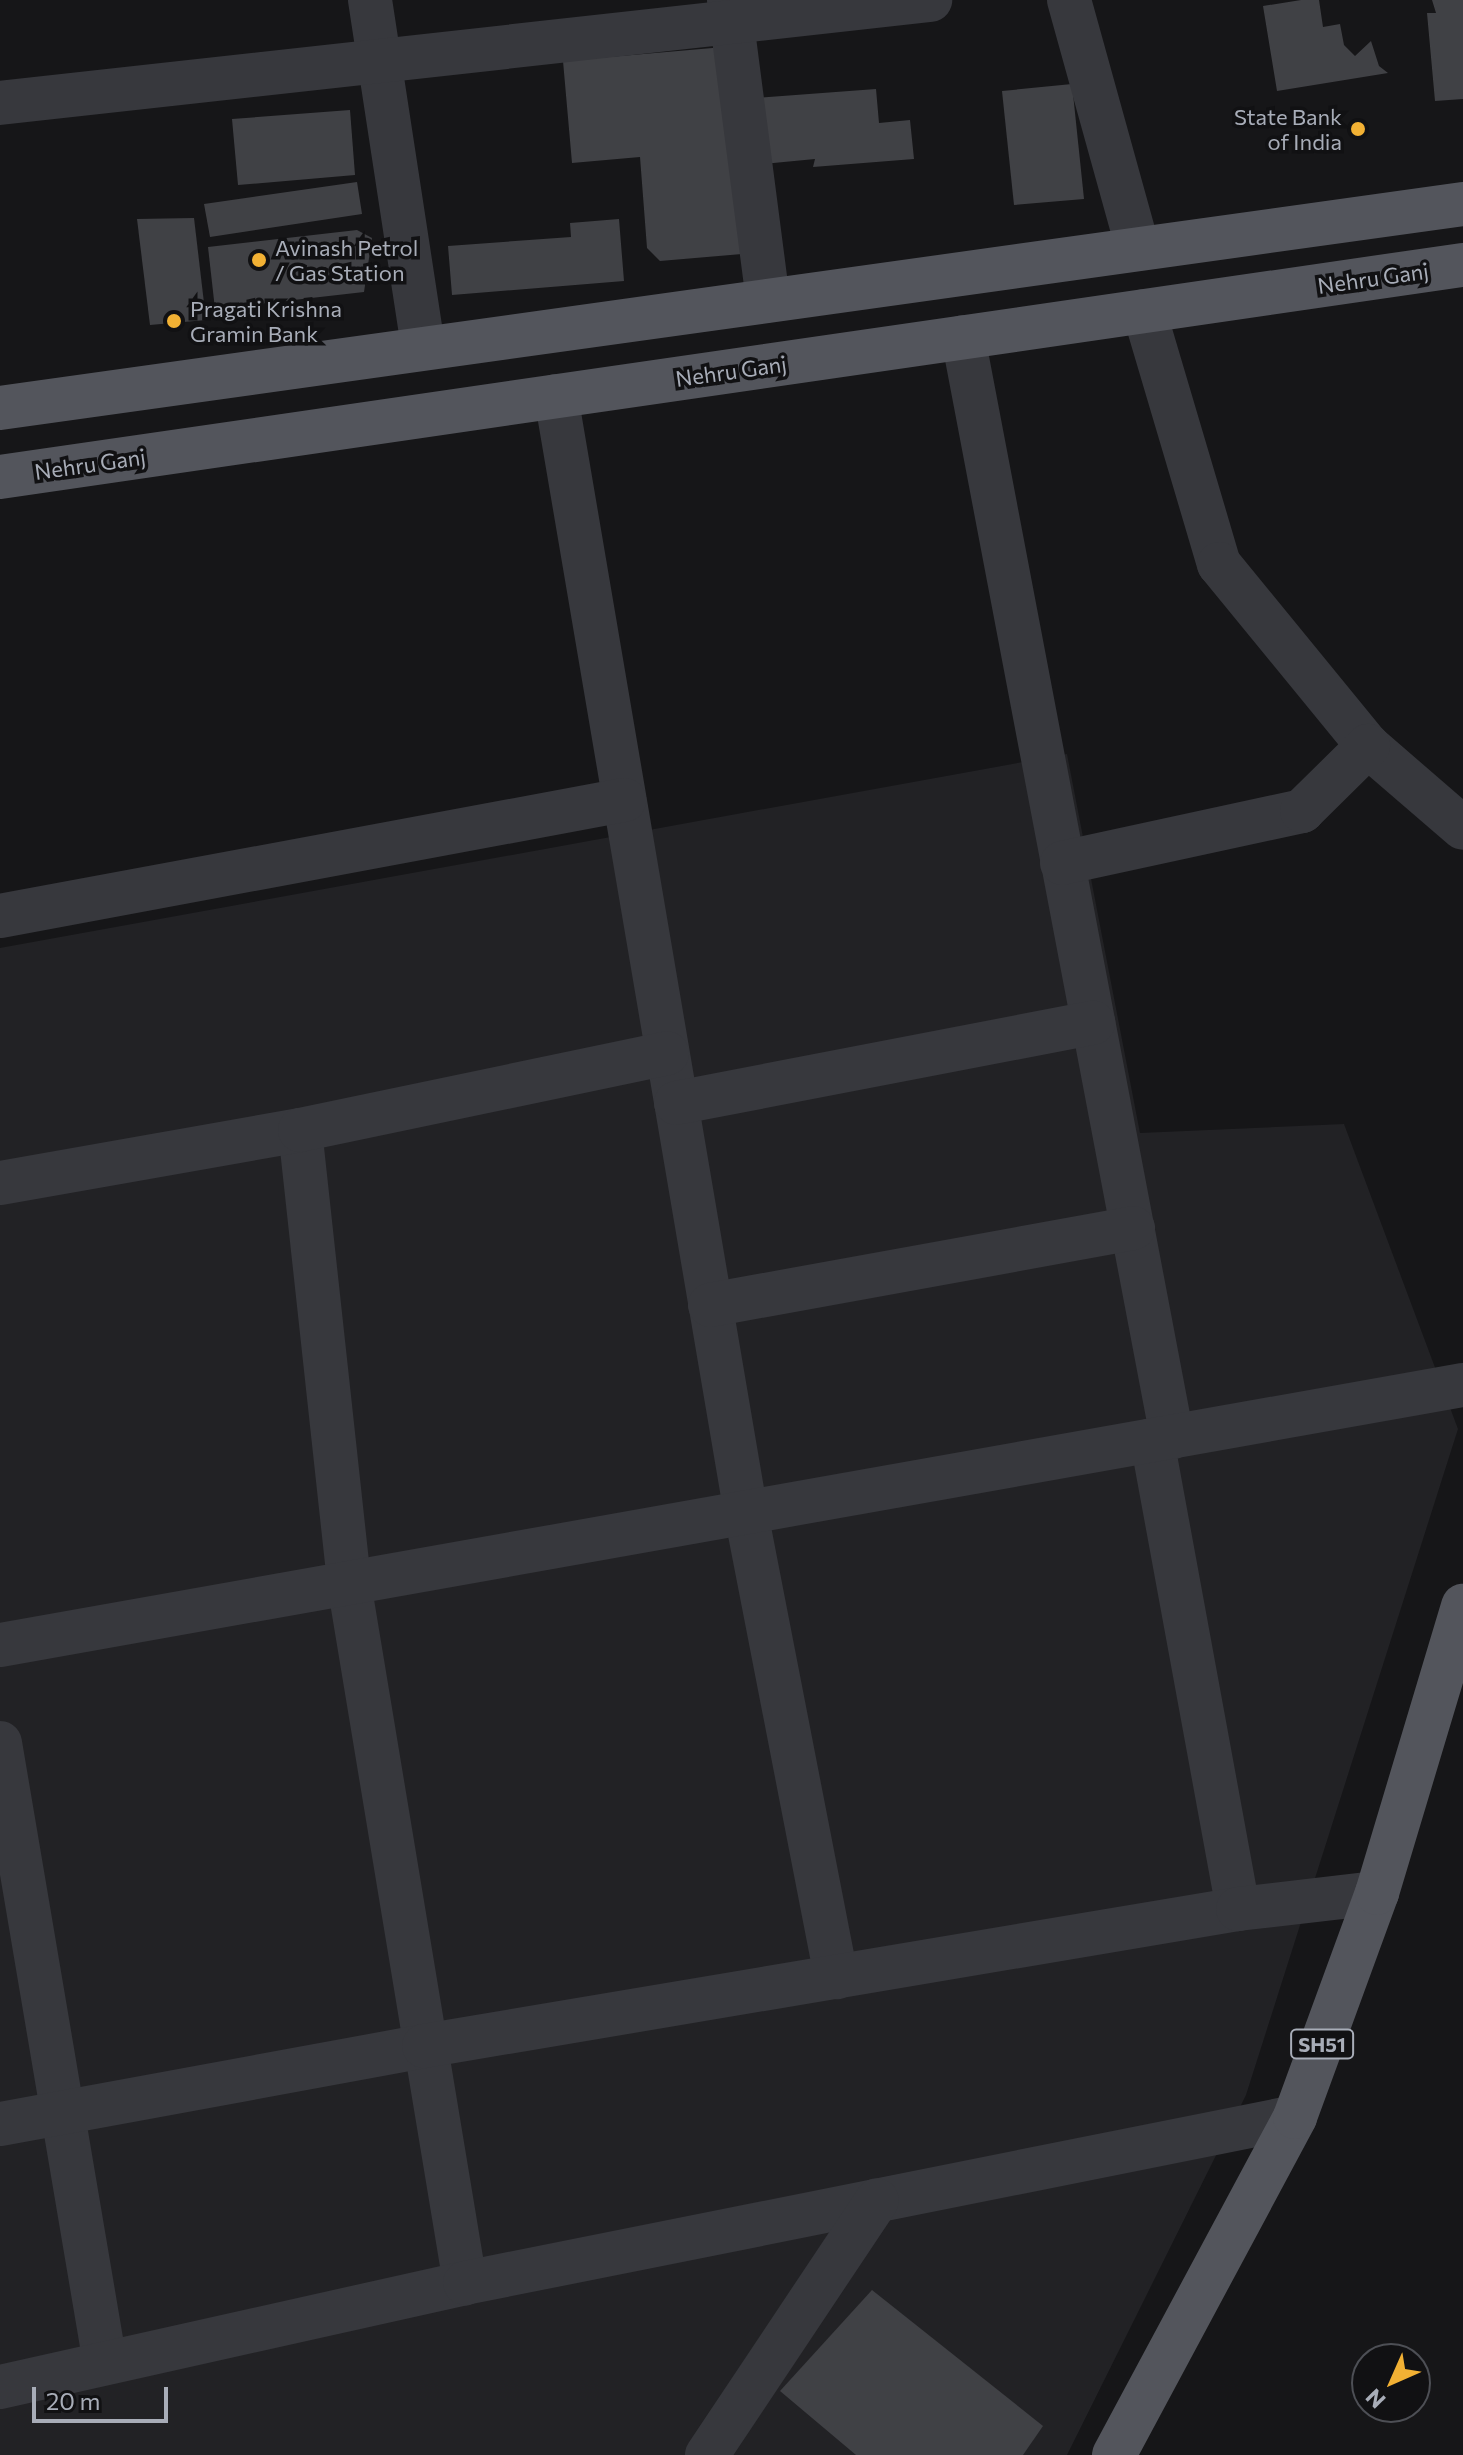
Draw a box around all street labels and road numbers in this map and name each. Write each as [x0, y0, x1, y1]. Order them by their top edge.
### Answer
street label: Nehru Ganj [1316, 257, 1430, 299]
street label: Nehru Ganj [674, 350, 788, 392]
street label: Nehru Ganj [33, 443, 147, 485]
road number: SH51 [1290, 2028, 1354, 2060]

